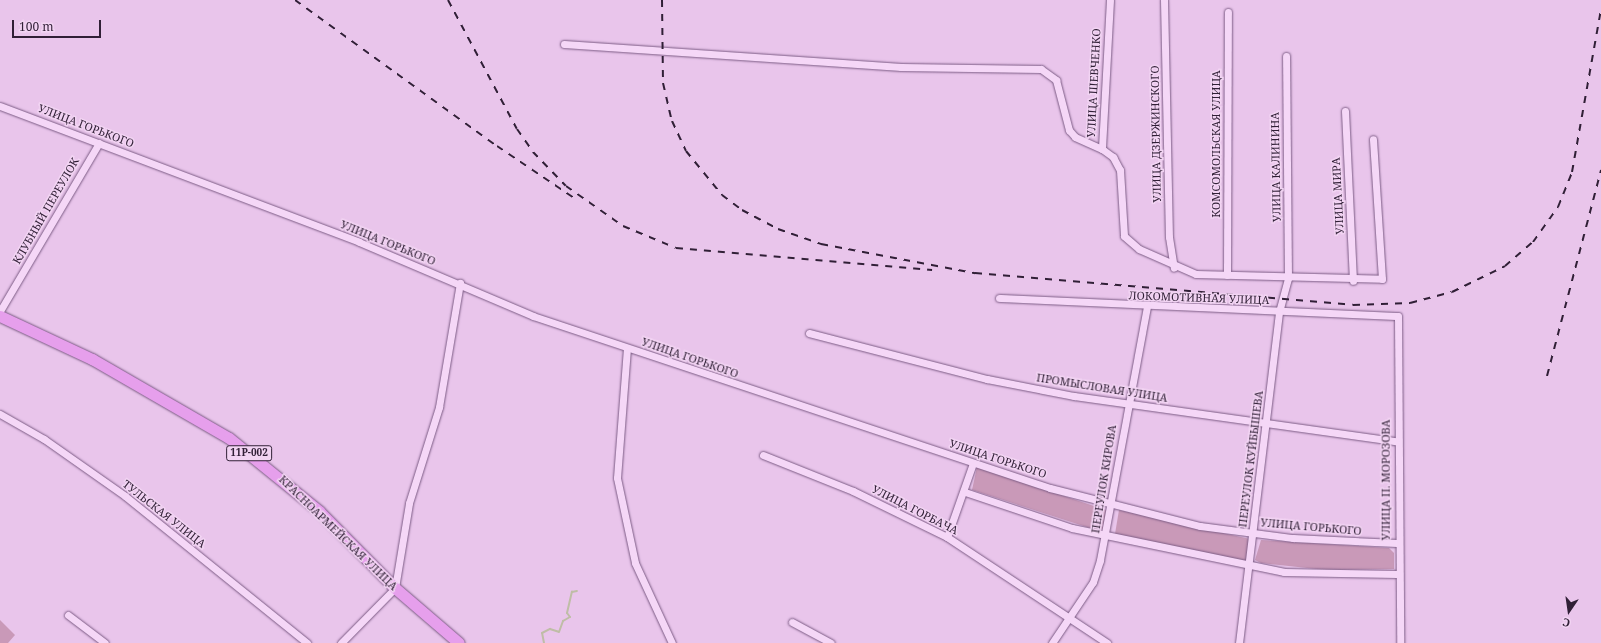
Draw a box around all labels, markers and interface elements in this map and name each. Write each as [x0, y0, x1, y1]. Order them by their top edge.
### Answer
scale bar [14, 12, 103, 38]
text: 100 m [19, 18, 54, 35]
street label: УЛИЦА ШЕВЧЕНКО [1085, 28, 1103, 138]
street label: УЛИЦА ДЗЕРЖИНСКОГО [1148, 65, 1164, 203]
street label: КОМСОМОЛЬСКАЯ УЛИЦА [1209, 70, 1223, 218]
street label: УЛИЦА ГОРЬКОГО [36, 102, 136, 150]
street label: УЛИЦА КАЛИНИНА [1268, 112, 1284, 222]
street label: КЛУБНЫЙ ПЕРЕУЛОК [10, 155, 82, 267]
street label: УЛИЦА МИРА [1329, 157, 1347, 235]
street label: УЛИЦА ГОРЬКОГО [338, 218, 438, 268]
street label: ЛОКОМОТИВНАЯ УЛИЦА [1128, 289, 1270, 307]
street label: УЛИЦА ГОРЬКОГО [640, 335, 740, 381]
street label: ПРОМЫСЛОВАЯ УЛИЦА [1036, 371, 1168, 405]
street label: ПЕРЕУЛОК КУЙБЫШЕВА [1236, 390, 1266, 528]
street label: УЛИЦА П. МОРОЗОВА [1379, 420, 1393, 540]
street label: ПЕРЕУЛОК КИРОВА [1089, 424, 1119, 534]
street label: УЛИЦА ГОРЬКОГО [948, 437, 1048, 481]
road number: 11Р-002 [226, 445, 272, 461]
street label: КРАСНОАРМЕЙСКАЯ УЛИЦА [276, 473, 400, 593]
street label: ТУЛЬСКАЯ УЛИЦА [120, 477, 208, 551]
street label: УЛИЦА ГОРБАЧА [870, 483, 960, 537]
street label: УЛИЦА ГОРЬКОГО [1260, 516, 1362, 538]
north arrow [1549, 591, 1589, 631]
text: С [1561, 615, 1571, 631]

